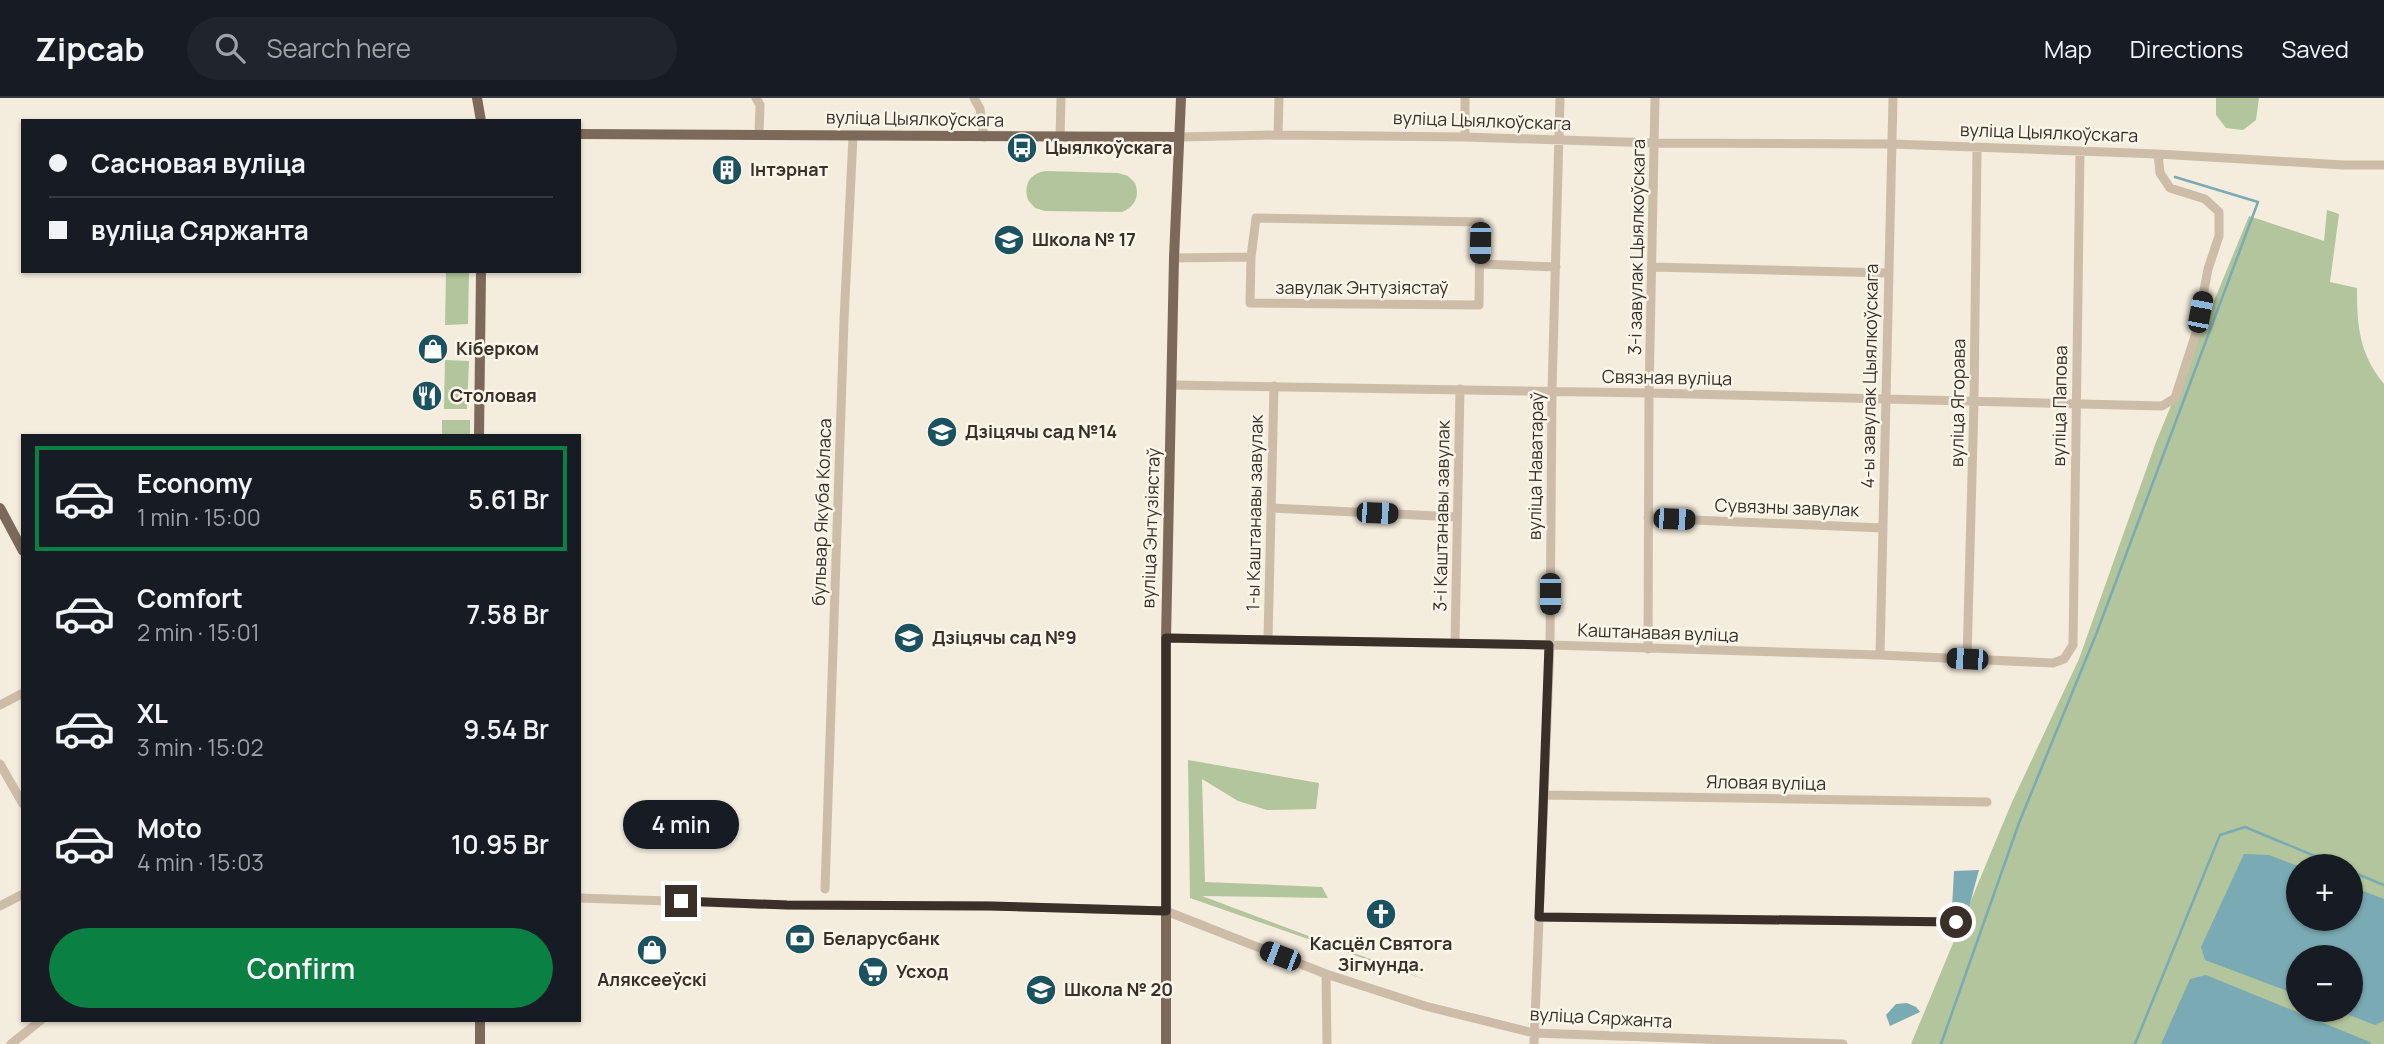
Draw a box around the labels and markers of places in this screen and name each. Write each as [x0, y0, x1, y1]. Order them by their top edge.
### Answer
bus stop icon: Цыялкоўскага [1005, 131, 1039, 165]
place label: Цыялкоўскага [1045, 135, 1172, 159]
building icon: Інтэрнат [710, 153, 744, 187]
place label: Інтэрнат [750, 157, 829, 181]
school or university icon: Школа № 17 [992, 223, 1026, 257]
place label: Школа № 17 [1032, 227, 1136, 251]
shop icon: Кіберком [416, 332, 450, 366]
place label: Кіберком [456, 336, 539, 360]
restaurant icon: Столовая [410, 379, 444, 413]
place label: Столовая [450, 383, 537, 407]
school or university icon: Дзіцячы сад №14 [925, 415, 959, 449]
place label: Дзіцячы сад №14 [965, 419, 1117, 443]
school or university icon: Дзіцячы сад №9 [892, 621, 926, 655]
place label: Дзіцячы сад №9 [932, 625, 1077, 649]
church icon: Касцёл Святога Зігмунда. [1364, 897, 1398, 931]
bank icon: Беларусбанк [783, 922, 817, 956]
place label: Беларусбанк [823, 926, 941, 950]
place label: Касцёл Святога Зігмунда. [1310, 931, 1452, 976]
shop icon: Аляксееўскі [635, 933, 669, 967]
supermarket icon: Усход [856, 955, 890, 989]
place label: Усход [896, 959, 949, 983]
place label: Аляксееўскі [597, 967, 707, 991]
school or university icon: Школа № 20 [1024, 973, 1058, 1007]
place label: Школа № 20 [1064, 977, 1173, 1001]

